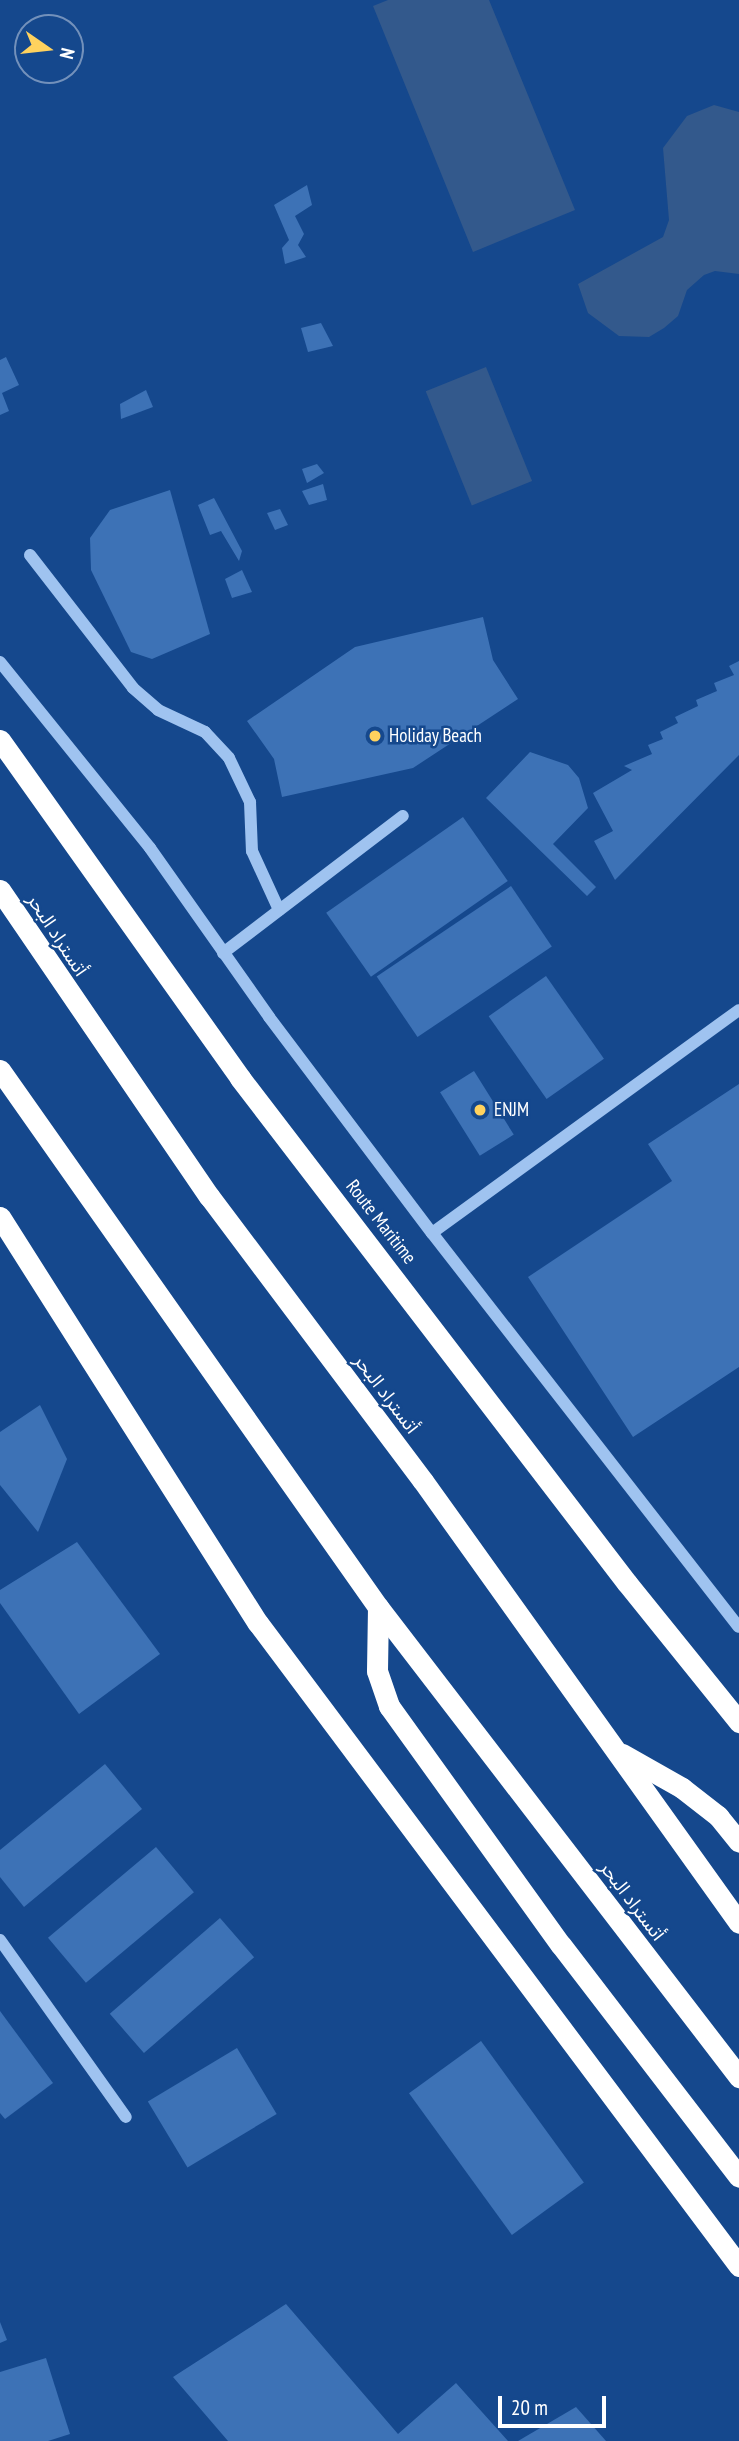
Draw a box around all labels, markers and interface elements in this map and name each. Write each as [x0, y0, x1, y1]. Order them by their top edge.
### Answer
north arrow [14, 14, 84, 84]
text: N [55, 46, 80, 61]
place label: Holiday Beach [389, 725, 482, 747]
marker: Holiday Beach [367, 728, 383, 744]
street label: أتستراد البحر [22, 890, 92, 980]
place label: ENJM [494, 1099, 529, 1121]
marker: ENJM [472, 1102, 488, 1118]
street label: Route Maritime [341, 1175, 421, 1269]
street label: أتستراد البحر [349, 1350, 423, 1438]
street label: أتستراد البحر [595, 1857, 669, 1945]
scale bar [501, 2382, 610, 2426]
text: 20 m [511, 2394, 548, 2421]

